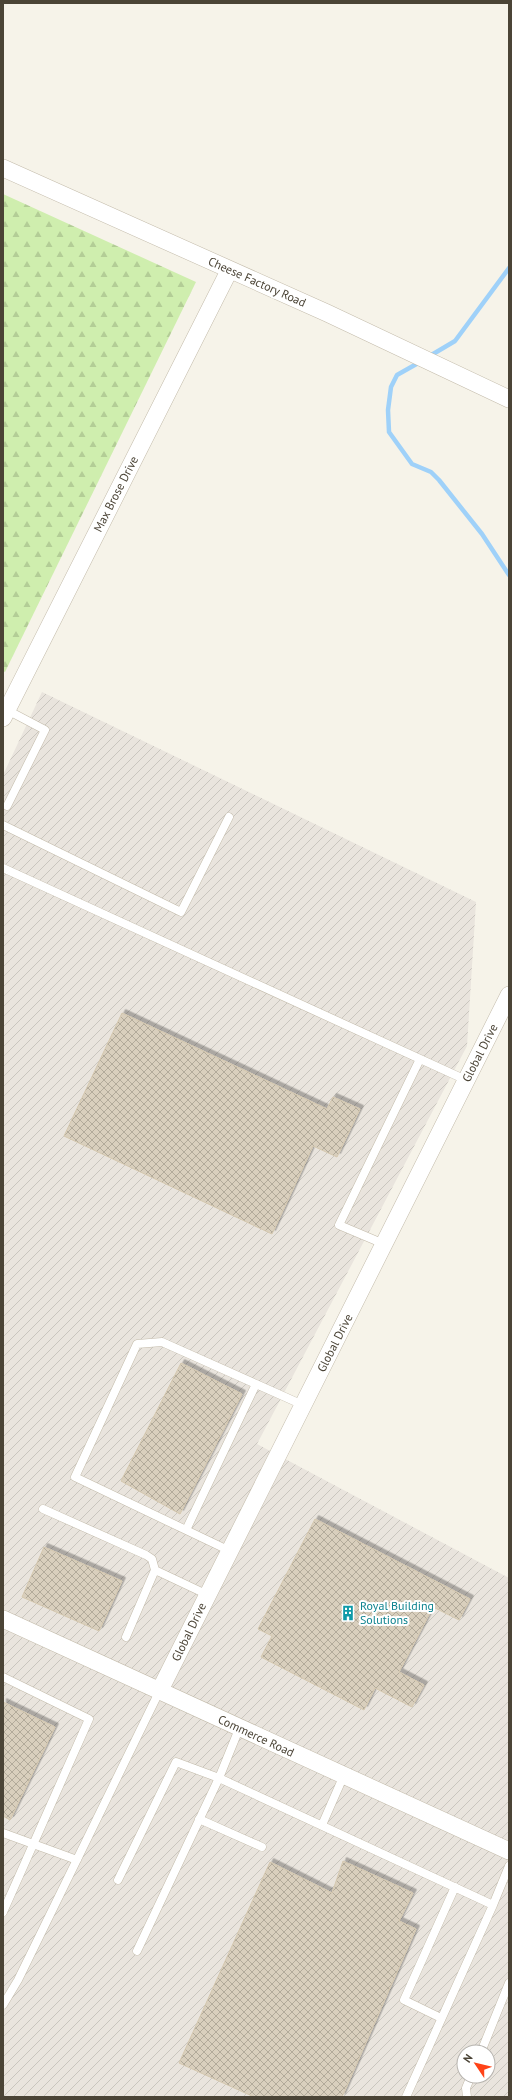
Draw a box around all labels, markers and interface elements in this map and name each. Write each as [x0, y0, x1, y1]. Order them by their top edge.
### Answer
street label: Cheese Factory Road [206, 253, 309, 310]
street label: Max Brose Drive [90, 453, 141, 534]
street label: Global Drive [459, 1021, 501, 1084]
street label: Global Drive [314, 1311, 356, 1374]
place label: Royal Building Solutions [360, 1598, 434, 1627]
street label: Global Drive [168, 1600, 209, 1664]
building icon: Royal Building Solutions [339, 1604, 357, 1622]
street label: Commerce Road [216, 1711, 297, 1760]
north arrow [456, 2044, 496, 2084]
text: N [460, 2051, 476, 2065]

